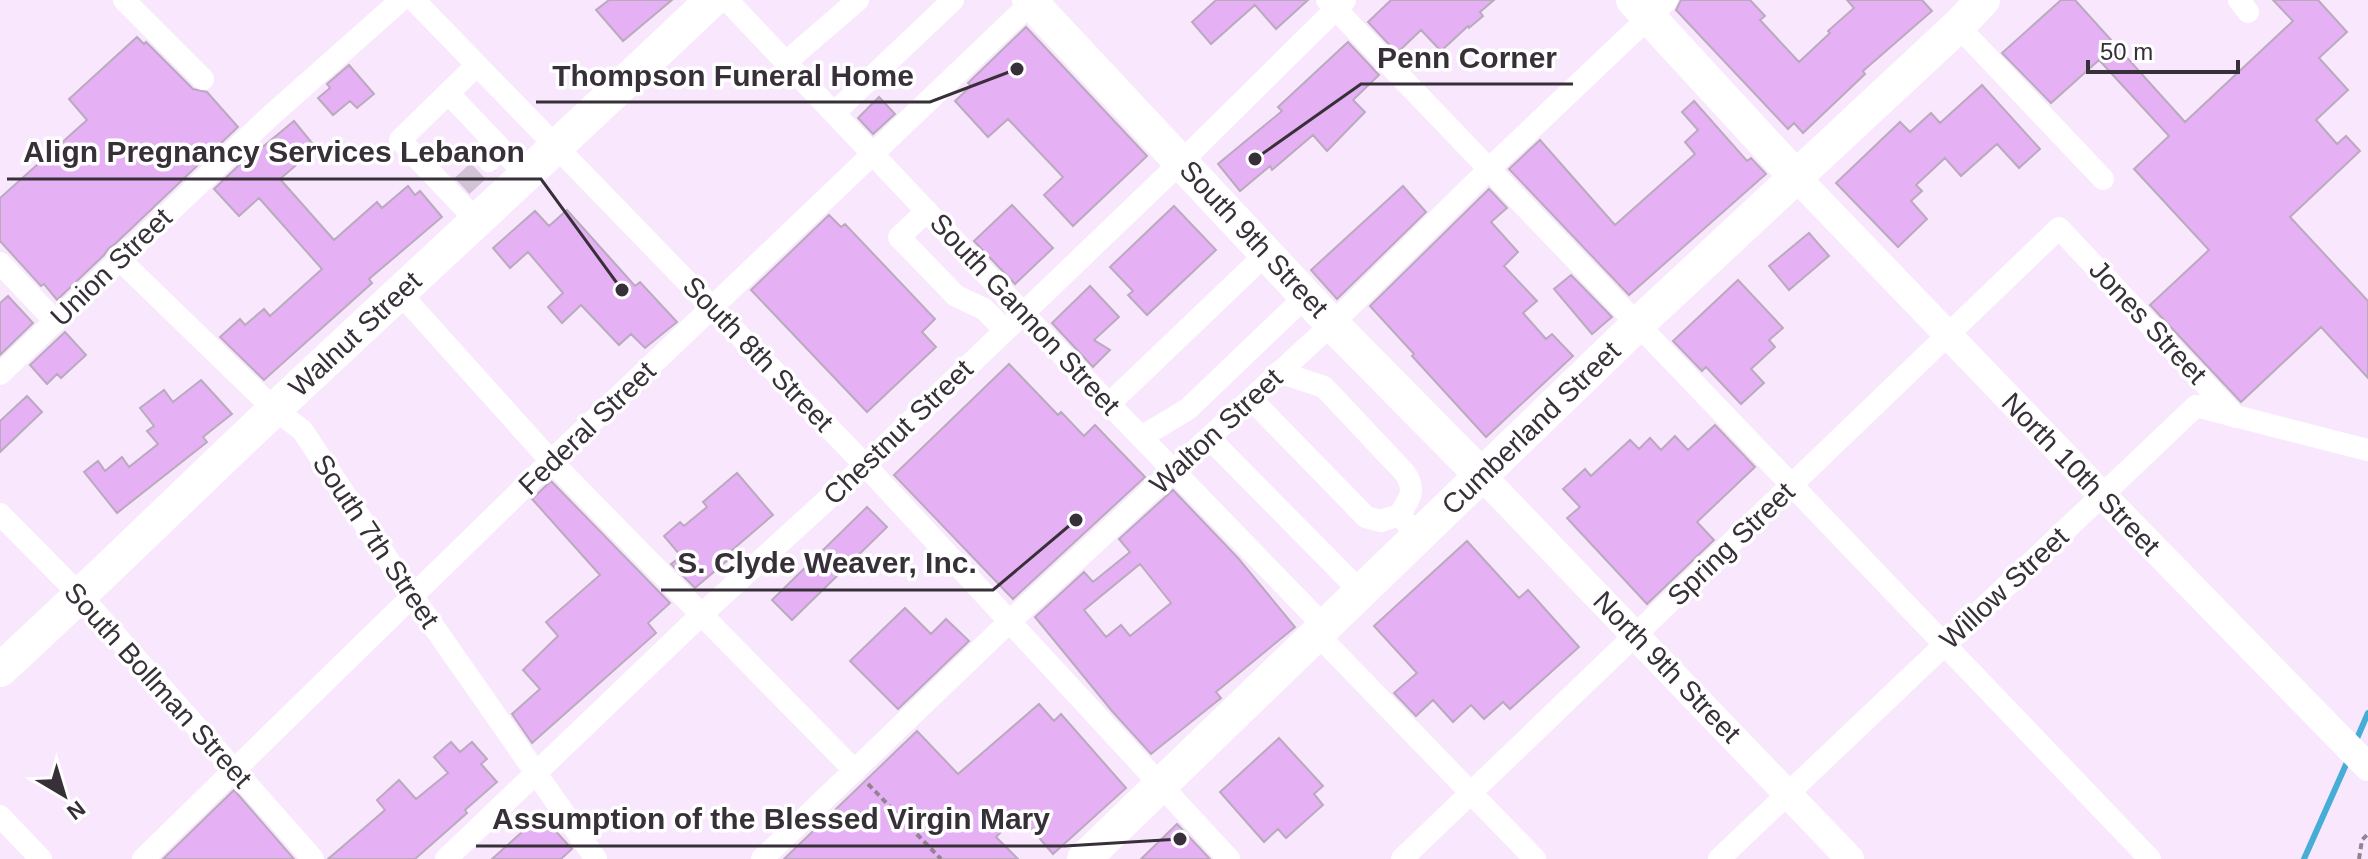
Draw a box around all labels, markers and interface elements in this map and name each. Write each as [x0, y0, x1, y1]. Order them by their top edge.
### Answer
scale bar [2088, 24, 2238, 74]
callout: Penn Corner [1361, 30, 1573, 84]
text: 50 m [2100, 38, 2153, 65]
text: Penn Corner [1377, 41, 1557, 74]
callout: Thompson Funeral Home [536, 48, 930, 102]
text: Thompson Funeral Home [552, 59, 914, 92]
callout: Align Pregnancy Services Lebanon [7, 125, 541, 179]
text: Align Pregnancy Services Lebanon [23, 135, 525, 168]
street label: South 9th Street [1174, 154, 1334, 324]
street label: Union Street [44, 202, 178, 332]
street label: South Gannon Street [924, 207, 1126, 421]
street label: Jones Street [2083, 254, 2213, 390]
street label: Walnut Street [283, 265, 427, 403]
street label: South 8th Street [677, 270, 840, 438]
street label: Cumberland Street [1436, 335, 1626, 521]
street label: Chestnut Street [817, 353, 979, 511]
street label: Federal Street [512, 355, 662, 501]
street label: Walton Street [1144, 362, 1288, 500]
street label: North 10th Street [1996, 387, 2166, 562]
street label: South 7th Street [307, 448, 446, 634]
street label: Spring Street [1661, 476, 1801, 612]
street label: Willow Street [1934, 521, 2074, 655]
callout: S. Clyde Weaver, Inc. [661, 536, 993, 590]
text: S. Clyde Weaver, Inc. [677, 546, 977, 579]
street label: South Bollman Street [58, 576, 258, 794]
street label: North 9th Street [1587, 585, 1747, 749]
north arrow [24, 755, 104, 835]
callout: Assumption of the Blessed Virgin Mary [476, 792, 1065, 846]
text: N [62, 796, 90, 825]
text: Assumption of the Blessed Virgin Mary [492, 802, 1050, 835]

